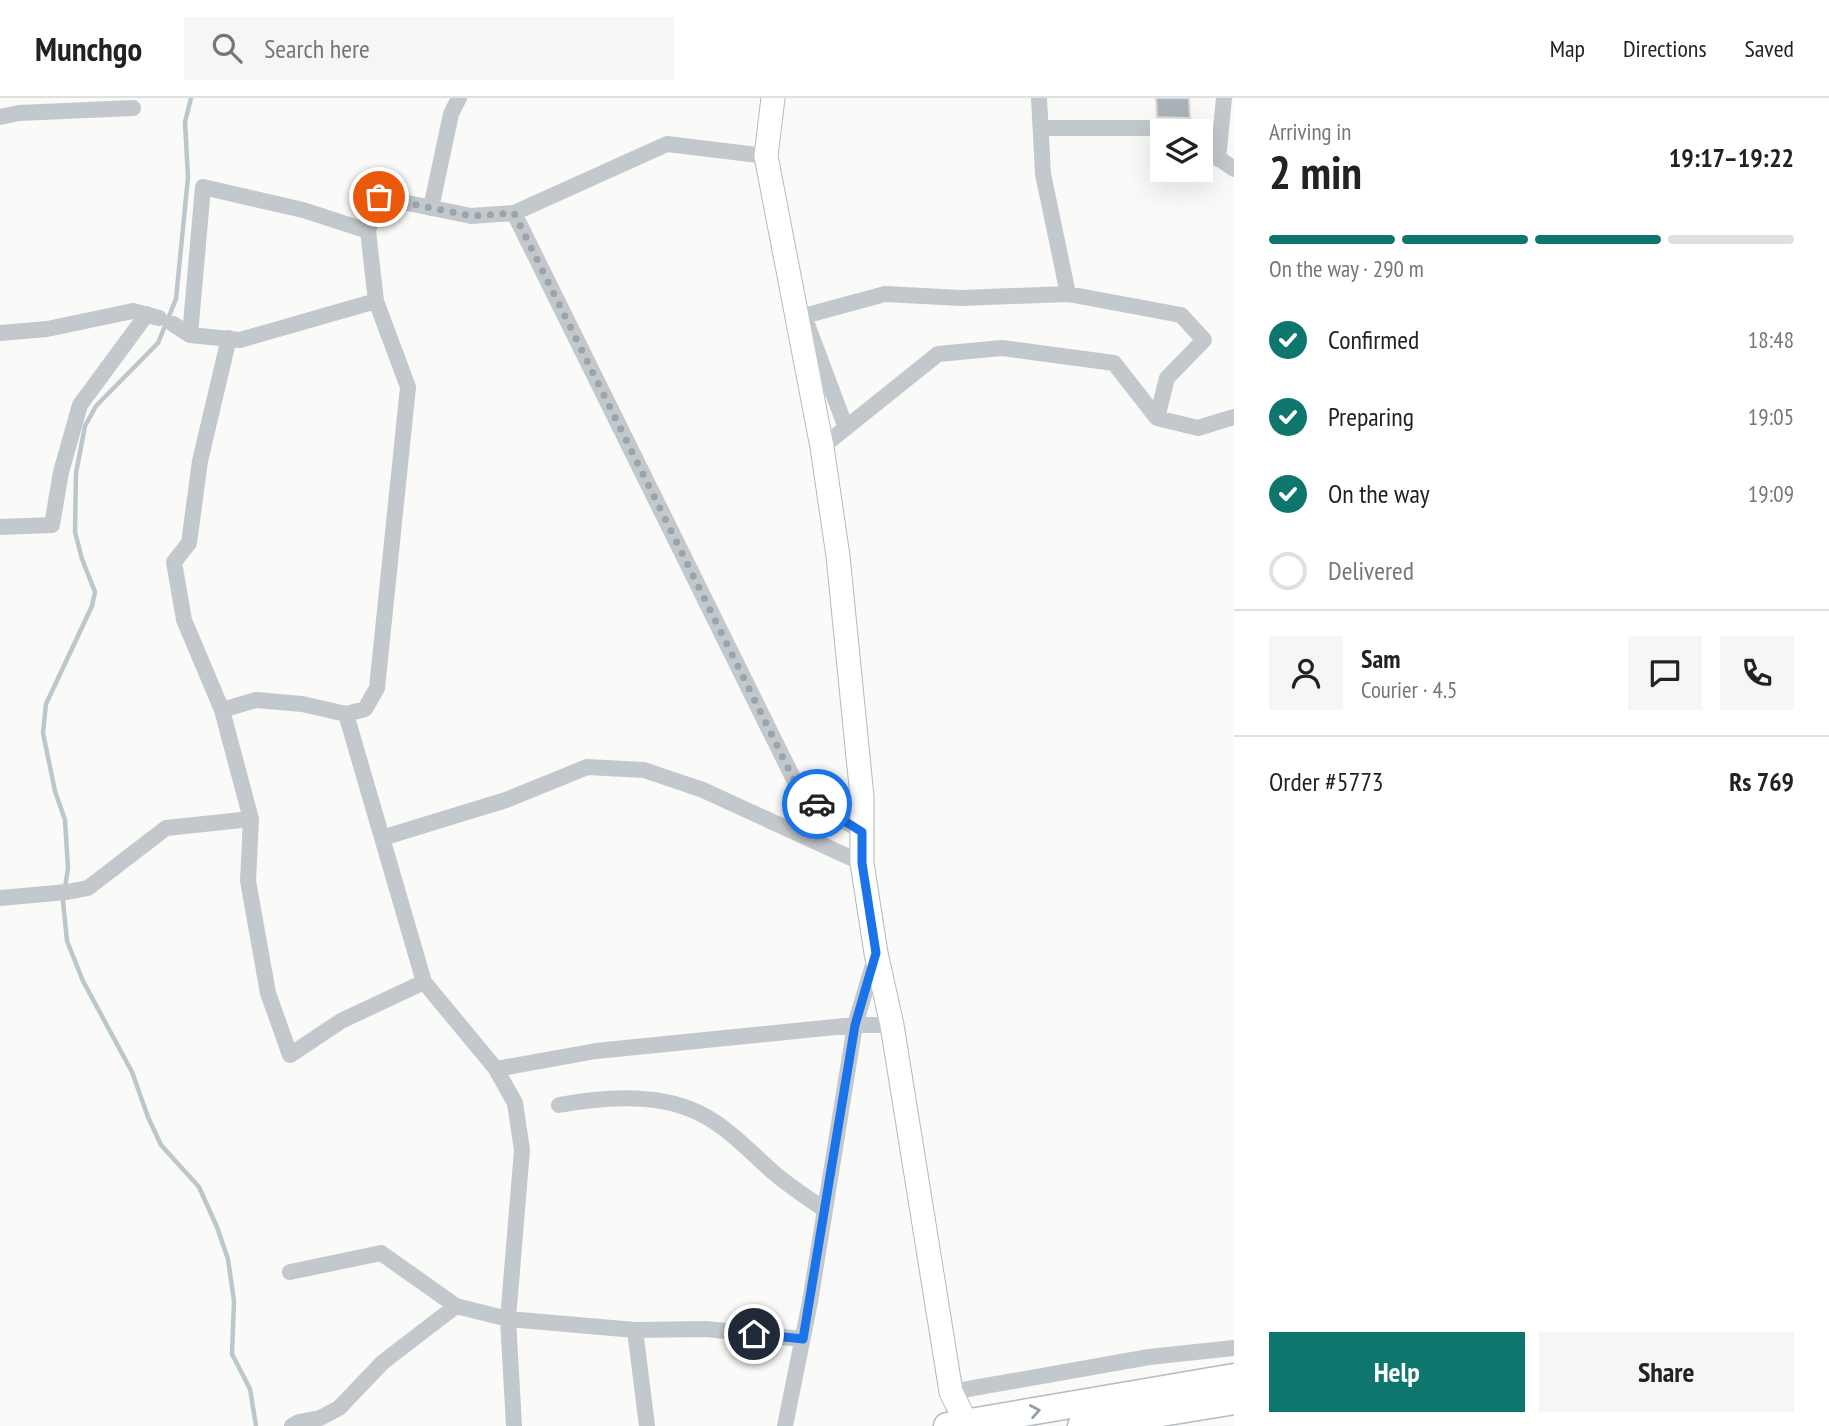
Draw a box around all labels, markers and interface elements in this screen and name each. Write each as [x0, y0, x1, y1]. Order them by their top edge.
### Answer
search box [184, 17, 674, 80]
text: Munchgo [35, 27, 142, 70]
icon: search [208, 29, 246, 67]
text: Search here [264, 32, 370, 65]
text: Map [1550, 33, 1585, 64]
text: Directions [1623, 33, 1707, 64]
text: Saved [1745, 33, 1794, 64]
text: Arriving in [1269, 117, 1351, 146]
map controls [1150, 119, 1213, 182]
button: layers [1150, 119, 1213, 182]
text: 19:17–19:22 [1669, 141, 1794, 174]
text: 2 min [1269, 142, 1362, 202]
pin [349, 167, 409, 227]
icon: bag [360, 178, 398, 216]
text: On the way · 290 m [1269, 254, 1424, 283]
icon: check [1269, 321, 1307, 359]
text: Confirmed [1328, 323, 1419, 356]
text: 18:48 [1748, 325, 1794, 354]
icon: check [1269, 398, 1307, 436]
text: Preparing [1328, 400, 1414, 433]
text: 19:05 [1748, 402, 1794, 431]
icon: check [1269, 475, 1307, 513]
text: On the way [1328, 477, 1430, 510]
text: 19:09 [1748, 479, 1794, 508]
text: Delivered [1328, 554, 1414, 587]
button: person [1269, 636, 1343, 710]
button: chat [1628, 636, 1702, 710]
button: phone [1720, 636, 1794, 710]
text: Sam [1361, 642, 1400, 675]
text: Courier · 4.5 [1361, 675, 1457, 704]
text: Order #5773 [1269, 765, 1384, 798]
text: Rs 769 [1729, 765, 1794, 798]
courier [782, 769, 852, 839]
icon: car [798, 785, 836, 823]
pin [724, 1304, 784, 1364]
icon: home [735, 1315, 773, 1353]
button: Help [1269, 1332, 1525, 1412]
button: Share [1539, 1332, 1794, 1412]
one-way arrow [1029, 1404, 1041, 1419]

